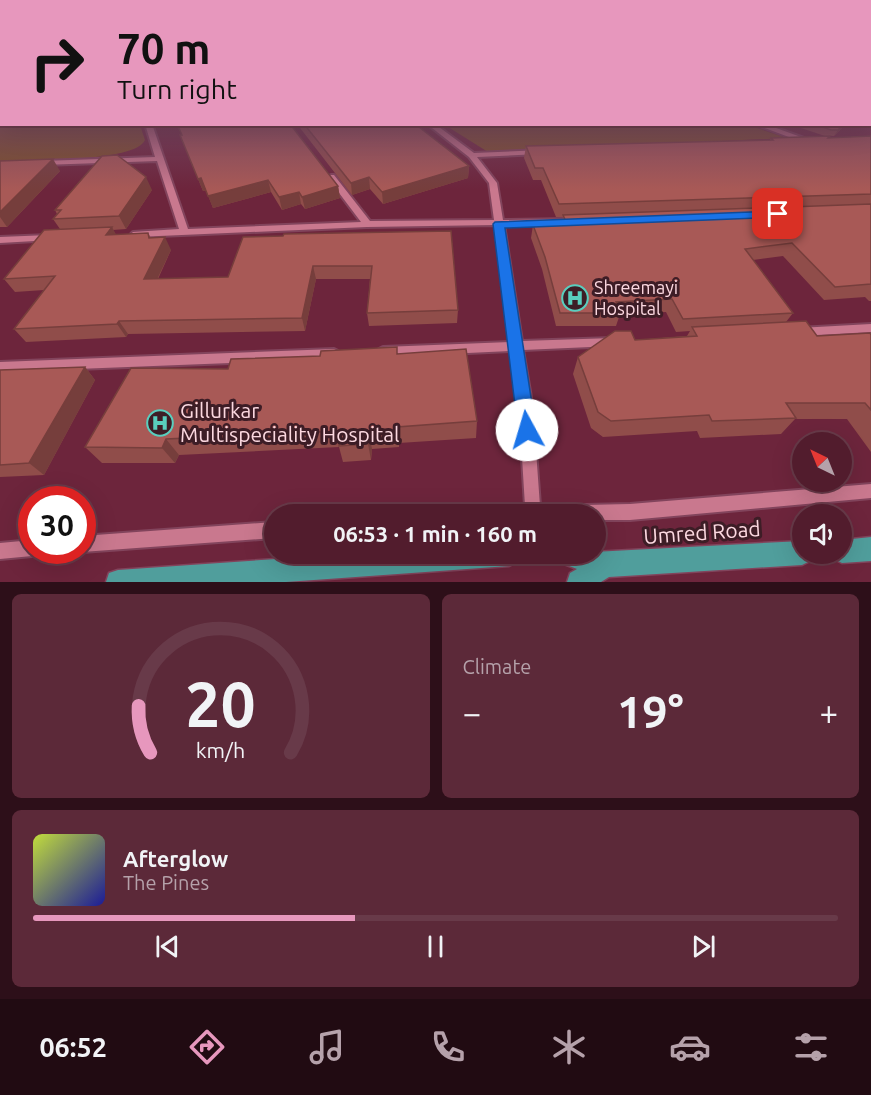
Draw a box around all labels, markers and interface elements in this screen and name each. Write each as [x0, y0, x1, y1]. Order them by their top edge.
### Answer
icon: right [18, 24, 96, 102]
text: 70 m [117, 25, 211, 72]
text: Turn right [117, 74, 237, 104]
pin [752, 188, 803, 239]
icon: arrive [761, 197, 794, 230]
place label: Shreemayi Hospital [594, 277, 678, 318]
hospital icon: Shreemayi Hospital [560, 283, 590, 313]
place label: Gillurkar Multispeciality Hospital [180, 398, 400, 446]
position arrow [495, 398, 559, 462]
hospital icon: Gillurkar Multispeciality Hospital [145, 408, 175, 438]
north arrow [792, 432, 852, 492]
map controls [792, 432, 852, 564]
speed limit sign: 30 [18, 486, 96, 564]
button: sound [792, 504, 852, 564]
street label: Umred Road [642, 516, 761, 548]
text: 06:53 · 1 min · 160 m [333, 521, 537, 546]
text: Climate [463, 655, 531, 678]
text: 20 [186, 669, 256, 739]
text: 19° [617, 686, 684, 737]
text: − [463, 694, 481, 731]
text: + [819, 694, 838, 731]
text: km/h [196, 738, 245, 762]
text: Afterglow [123, 846, 228, 871]
text: The Pines [123, 871, 209, 894]
icon: previous [151, 930, 184, 963]
icon: pause [419, 930, 452, 963]
icon: next [687, 930, 720, 963]
icon: directions [186, 1026, 228, 1068]
icon: music [306, 1026, 348, 1068]
icon: phone [427, 1026, 469, 1068]
icon: climate [548, 1026, 590, 1068]
icon: car [669, 1026, 711, 1068]
icon: filters [790, 1026, 832, 1068]
text: 06:52 [39, 1032, 107, 1062]

